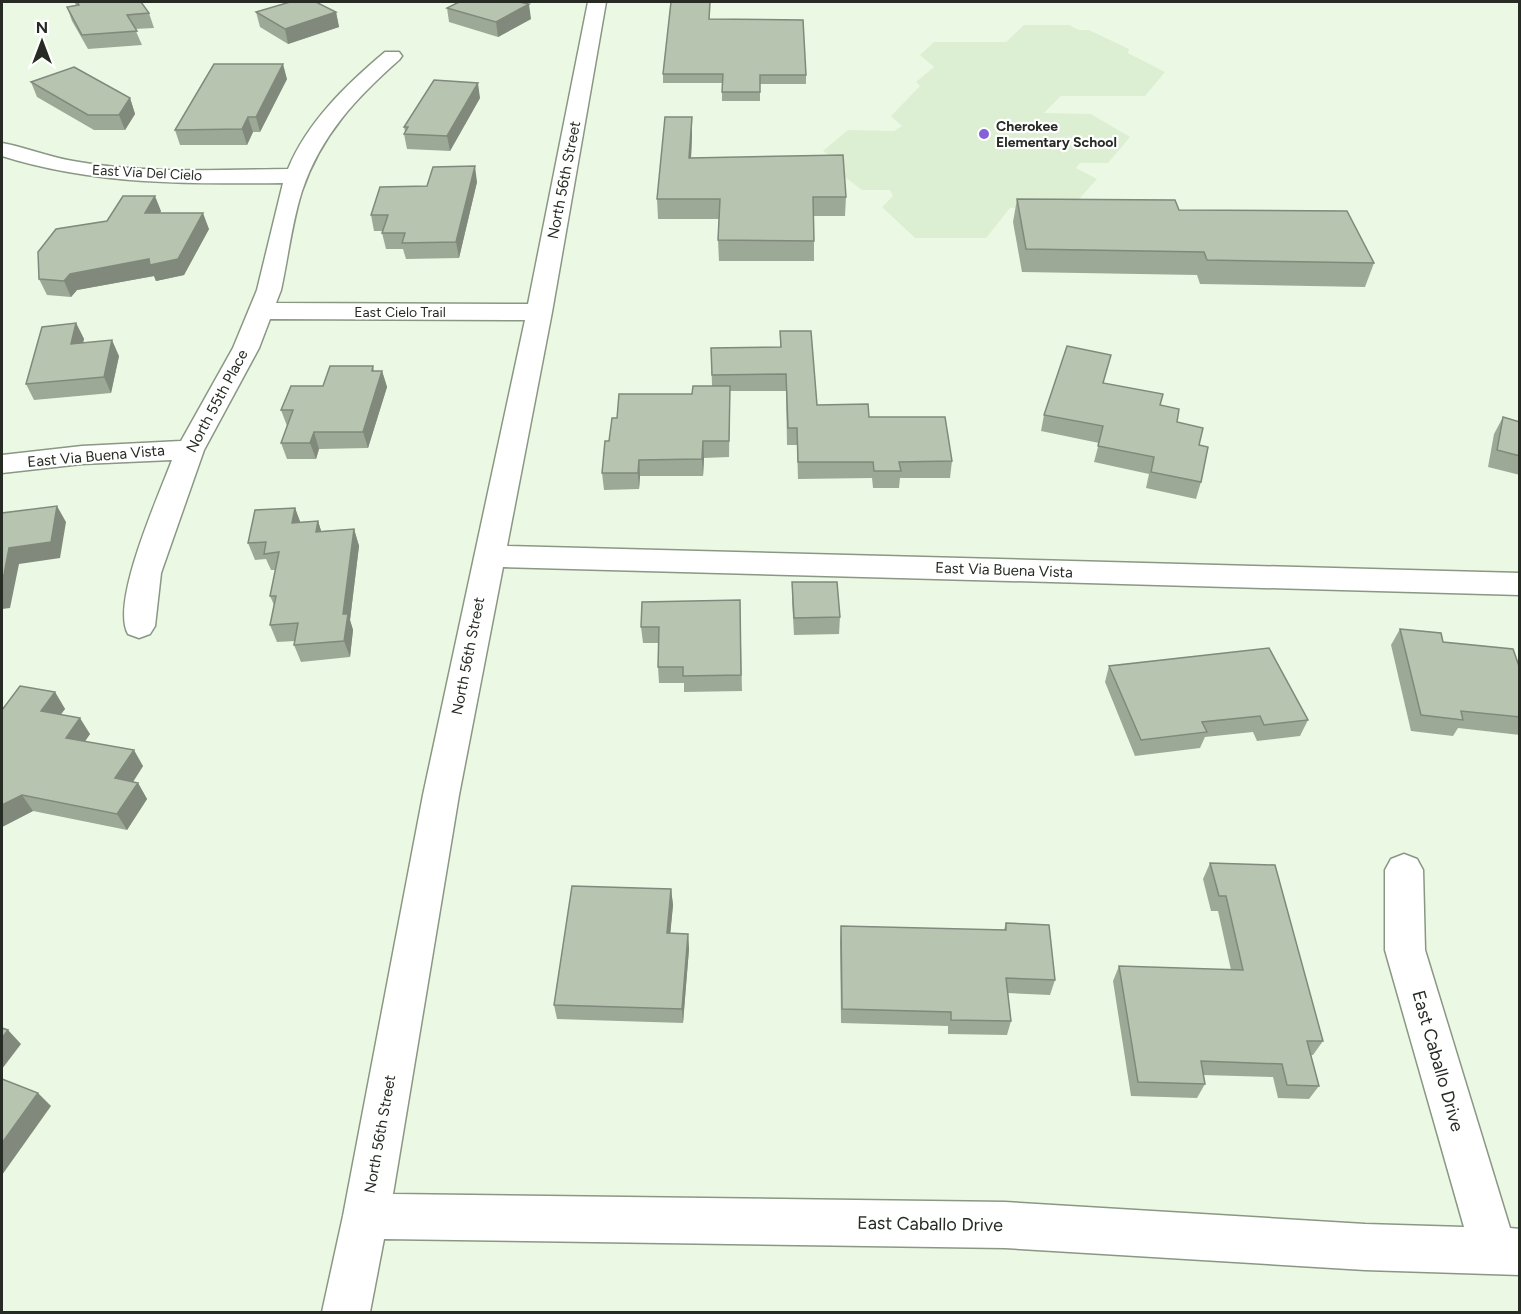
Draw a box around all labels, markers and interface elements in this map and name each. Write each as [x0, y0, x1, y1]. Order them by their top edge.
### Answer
north arrow [12, 12, 72, 72]
text: N [36, 18, 48, 37]
place label: Cherokee Elementary School [996, 118, 1117, 151]
street label: North 56th Street [544, 119, 584, 241]
marker: Cherokee Elementary School [977, 127, 991, 141]
street label: East Via Del Cielo [92, 162, 202, 184]
street label: East Cielo Trail [354, 304, 446, 321]
street label: North 55th Place [182, 346, 252, 456]
street label: East Via Buena Vista [27, 441, 165, 471]
street label: East Via Buena Vista [935, 559, 1073, 581]
street label: North 56th Street [448, 595, 488, 717]
street label: East Caballo Drive [1407, 988, 1469, 1134]
street label: North 56th Street [361, 1073, 399, 1195]
street label: East Caballo Drive [857, 1212, 1003, 1236]

